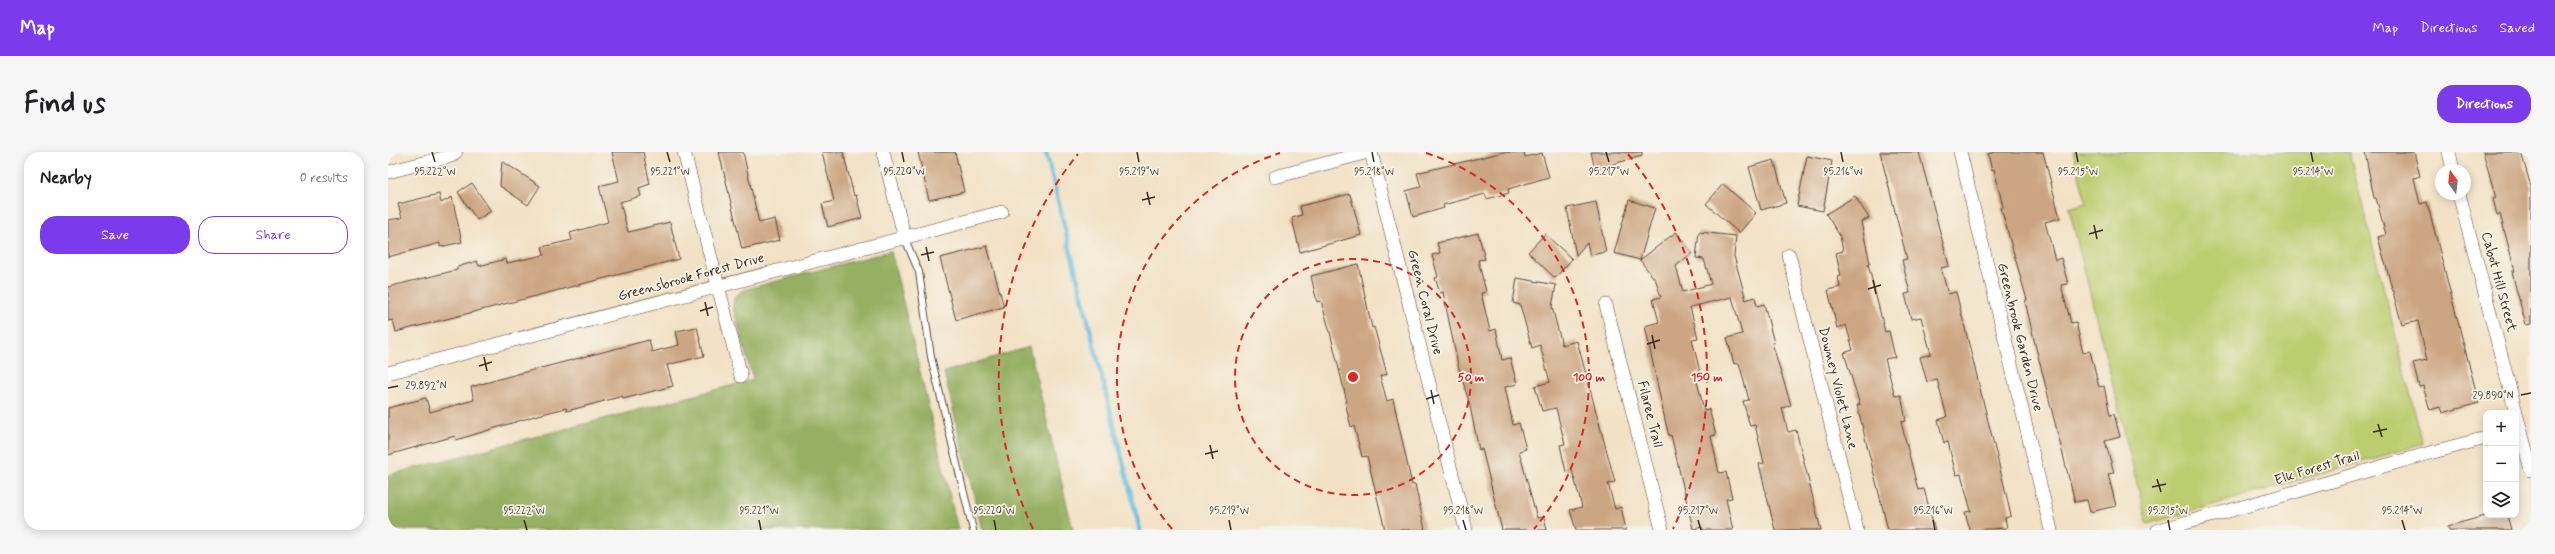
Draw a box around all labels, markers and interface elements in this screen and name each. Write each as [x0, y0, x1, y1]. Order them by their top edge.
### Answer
text: Map [20, 16, 55, 41]
text: Map [2372, 19, 2398, 37]
text: Directions [2420, 19, 2478, 37]
text: Saved [2500, 19, 2535, 37]
button: Directions [2437, 85, 2531, 123]
text: Find us [24, 86, 105, 123]
north arrow [2435, 164, 2471, 200]
text: 95.222°W [414, 165, 456, 179]
text: 95.221°W [650, 165, 690, 179]
text: 95.220°W [883, 165, 925, 179]
text: 95.219°W [1119, 165, 1159, 179]
text: 95.218°W [1354, 165, 1394, 179]
text: 95.217°W [1589, 165, 1629, 179]
text: 95.216°W [1824, 165, 1862, 179]
text: 95.215°W [2058, 165, 2098, 179]
text: 95.214°W [2293, 165, 2333, 179]
text: Nearby [40, 167, 92, 189]
text: 0 results [300, 170, 348, 187]
button: Save [40, 216, 190, 254]
button: Share [198, 216, 348, 254]
street label: Cabot Hill Street [2477, 230, 2521, 335]
street label: Green Coral Drive [1403, 248, 1447, 356]
street label: Greensbrook Forest Drive [616, 249, 766, 305]
street label: Greenbrook Garden Drive [1993, 261, 2047, 413]
street label: Downey Violet Lane [1814, 325, 1862, 451]
centre of rings [1346, 370, 1360, 384]
text: 50 m [1458, 370, 1485, 386]
text: 100 m [1573, 370, 1606, 386]
text: 150 m [1691, 370, 1723, 386]
text: 29.892°N [406, 379, 447, 393]
street label: Filaree Trail [1633, 379, 1667, 449]
text: 29.890°N [2473, 389, 2514, 403]
map controls [2483, 410, 2519, 518]
button: + [2483, 410, 2519, 446]
street label: Elk Forest Trail [2272, 446, 2362, 489]
button: − [2483, 446, 2519, 482]
button: layers [2483, 482, 2519, 518]
text: 95.222°W [503, 504, 545, 518]
text: 95.221°W [739, 504, 779, 518]
text: 95.220°W [973, 504, 1015, 518]
text: 95.219°W [1209, 504, 1249, 518]
text: 95.218°W [1443, 504, 1483, 518]
text: 95.217°W [1678, 504, 1718, 518]
text: 95.216°W [1914, 504, 1952, 518]
text: 95.215°W [2148, 504, 2188, 518]
text: 95.214°W [2382, 504, 2422, 518]

